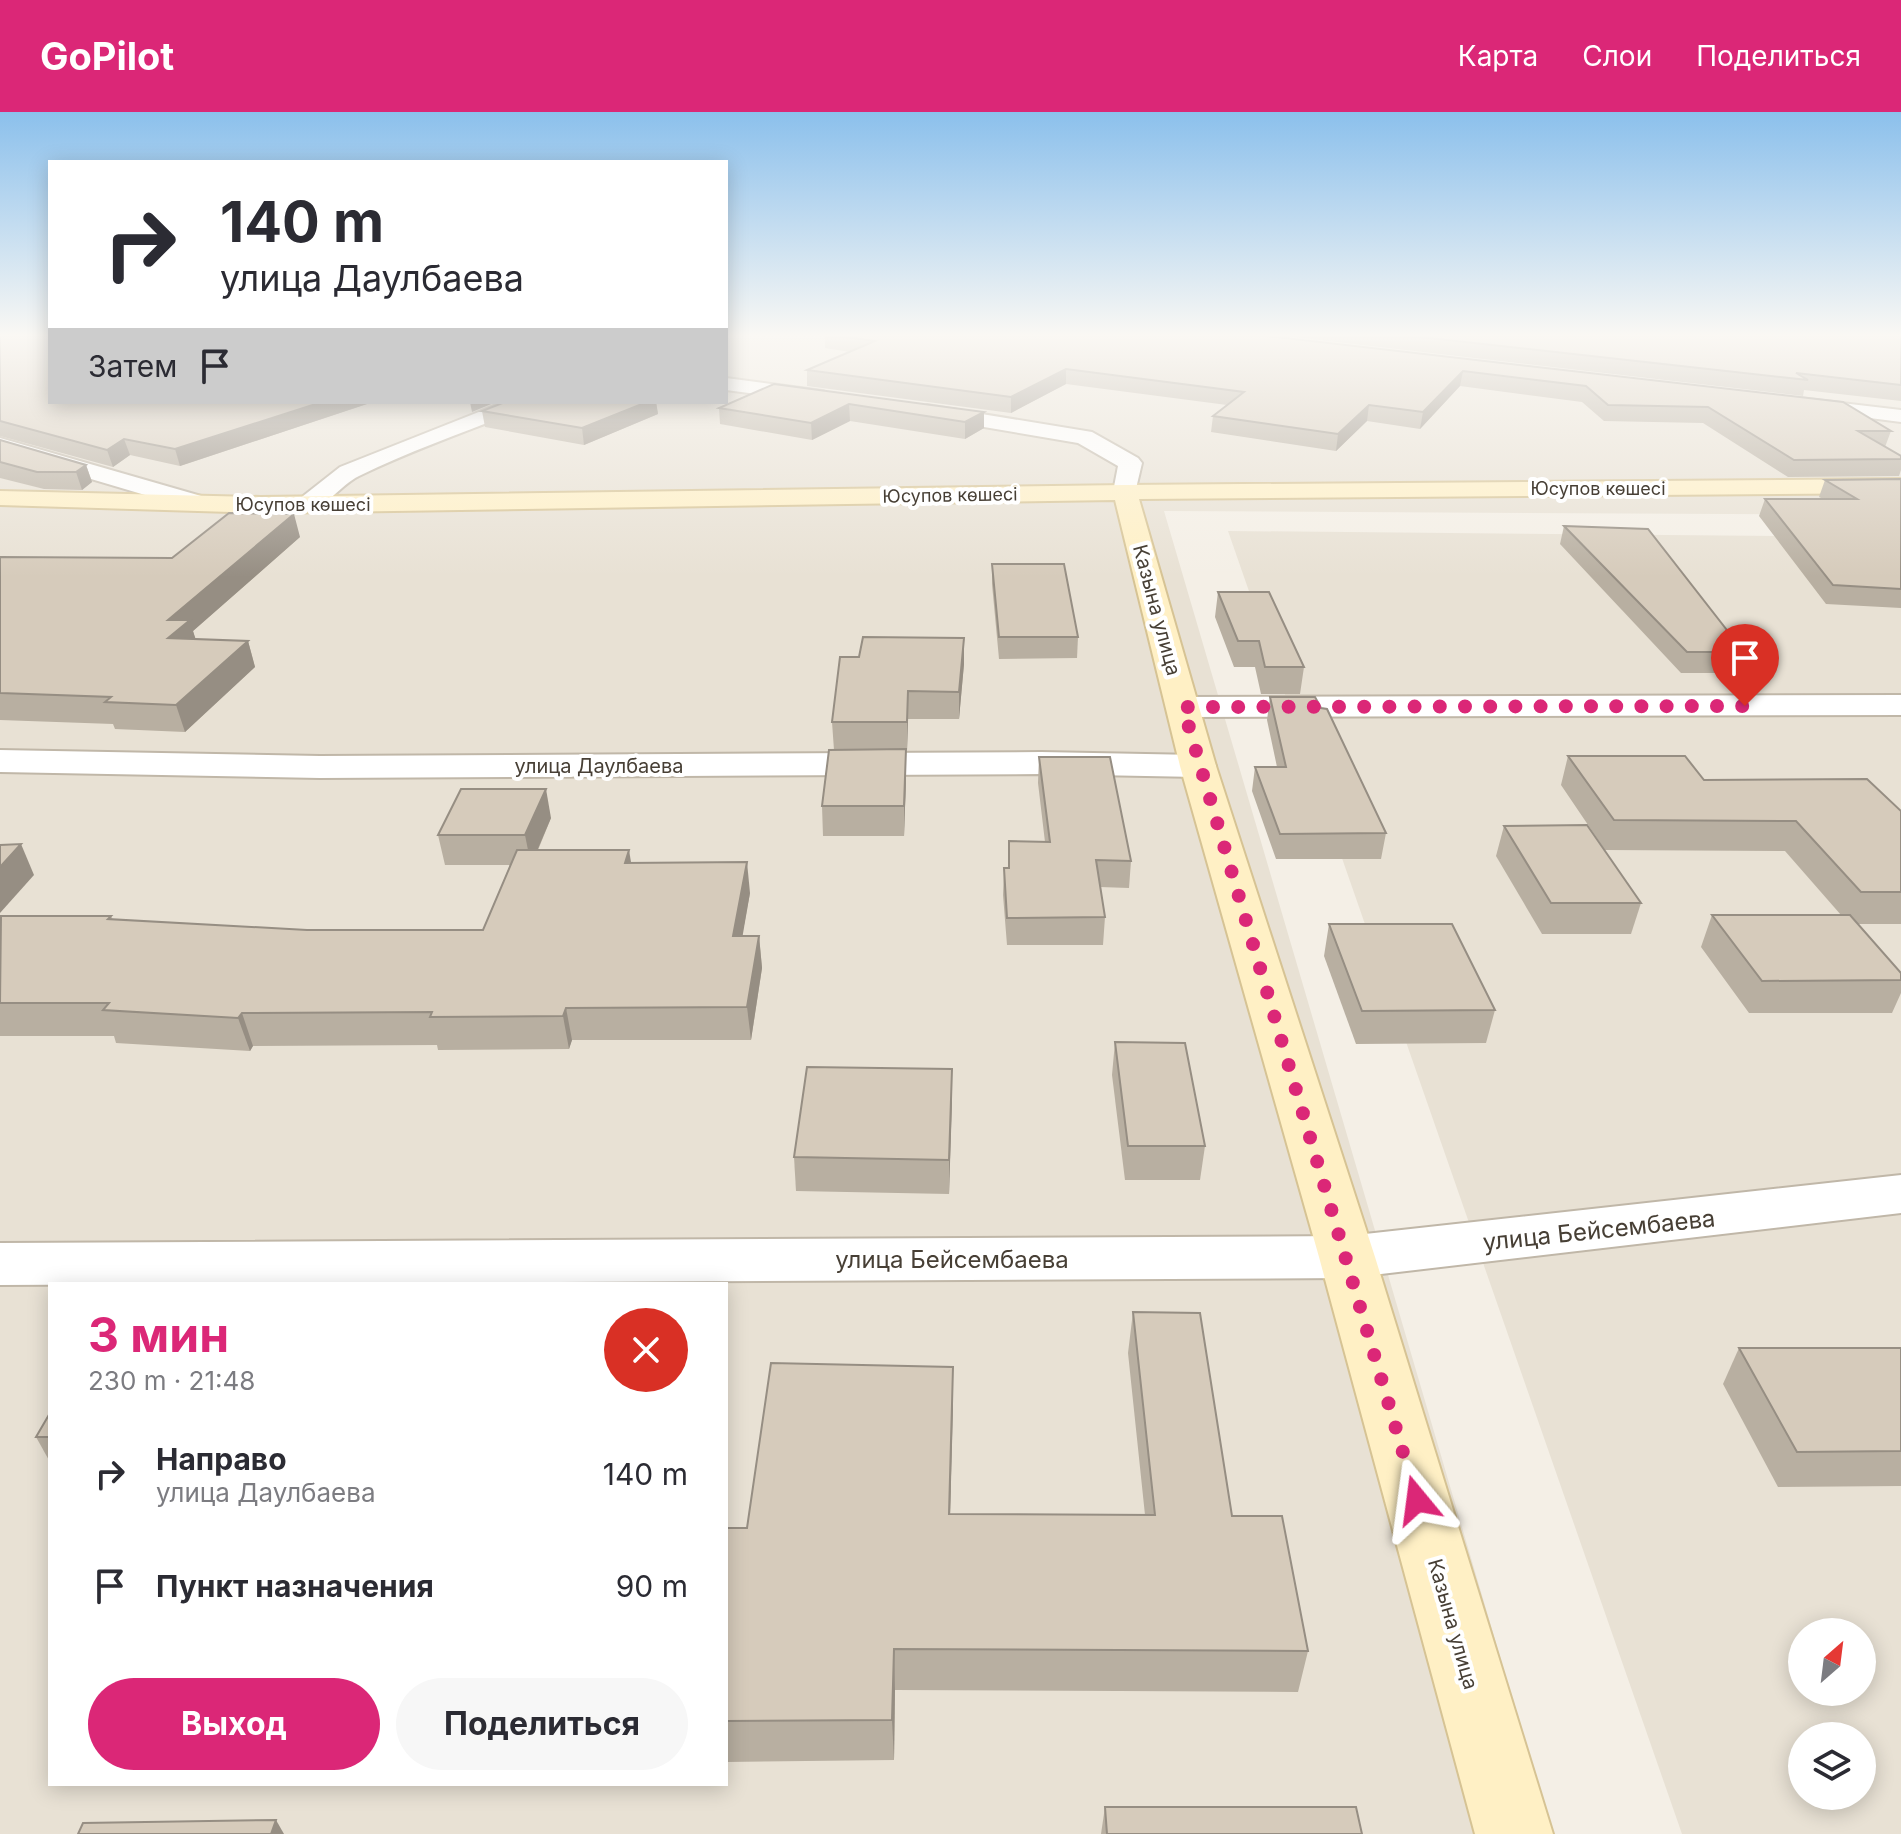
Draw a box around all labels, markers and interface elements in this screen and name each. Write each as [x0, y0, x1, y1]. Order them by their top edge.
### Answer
text: GoPilot [40, 33, 174, 79]
text: Карта [1458, 39, 1538, 73]
text: Слои [1582, 39, 1652, 73]
text: Поделиться [1696, 39, 1861, 73]
text: 140 m [220, 188, 384, 256]
icon: right [88, 192, 192, 296]
text: улица Даулбаева [220, 256, 524, 300]
icon: arrive [193, 344, 237, 388]
text: Затем [88, 348, 177, 384]
street label: Юсупов көшесі [1531, 478, 1666, 499]
street label: Юсупов көшесі [882, 483, 1018, 507]
street label: Юсупов көшесі [236, 494, 371, 515]
street label: Казына улица [1128, 542, 1186, 678]
pin [1711, 624, 1779, 706]
icon: arrive [1723, 636, 1767, 680]
street label: улица Даулбаева [515, 754, 683, 778]
street label: улица Бейсембаева [1481, 1203, 1717, 1257]
street label: улица Бейсембаева [835, 1245, 1069, 1274]
text: 3 мин [88, 1305, 229, 1364]
button: close [604, 1308, 688, 1392]
text: 230 m · 21:48 [88, 1365, 255, 1396]
text: Направо [156, 1441, 287, 1477]
icon: right [88, 1452, 132, 1496]
text: 140 m [603, 1456, 688, 1492]
position arrow [1375, 1458, 1459, 1542]
text: улица Даулбаева [156, 1477, 376, 1508]
street label: Казына улица [1423, 1556, 1483, 1692]
icon: arrive [88, 1564, 132, 1608]
text: Пункт назначения [156, 1568, 434, 1604]
text: 90 m [616, 1568, 688, 1604]
north arrow [1788, 1618, 1876, 1706]
map controls [1788, 1618, 1876, 1810]
button: Выход [88, 1678, 380, 1770]
button: Поделиться [396, 1678, 688, 1770]
button: layers [1788, 1722, 1876, 1810]

